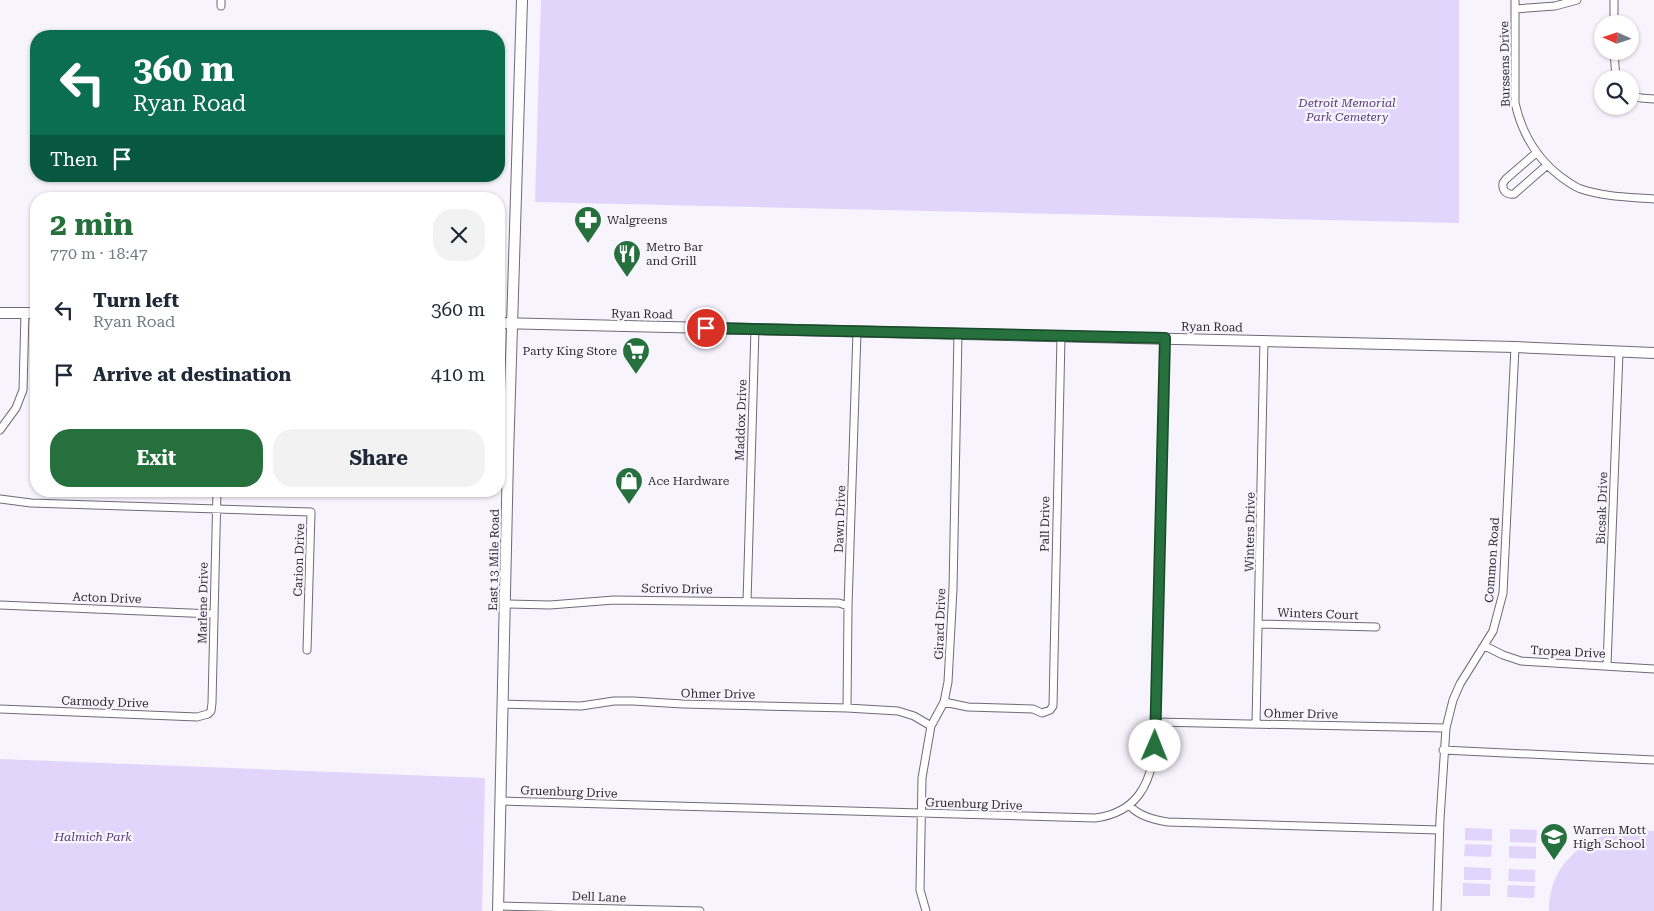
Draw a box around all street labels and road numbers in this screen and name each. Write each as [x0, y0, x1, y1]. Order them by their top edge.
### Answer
street label: Burssens Drive [1497, 20, 1513, 107]
street label: Ryan Road [611, 306, 673, 322]
street label: Ryan Road [1181, 319, 1243, 335]
street label: Maddox Drive [733, 379, 749, 461]
street label: Bicsak Drive [1594, 471, 1610, 545]
street label: Dawn Drive [832, 485, 848, 553]
street label: Winters Drive [1242, 492, 1258, 572]
street label: Pall Drive [1038, 496, 1052, 552]
street label: East 13 Mile Road [486, 509, 502, 611]
street label: Common Road [1482, 517, 1502, 603]
street label: Carion Drive [291, 523, 307, 597]
street label: Marlene Drive [195, 562, 211, 644]
street label: Scrivo Drive [641, 581, 713, 597]
street label: Girard Drive [932, 588, 948, 660]
street label: Acton Drive [72, 590, 142, 606]
street label: Winters Court [1277, 606, 1359, 622]
street label: Tropea Drive [1530, 643, 1606, 661]
street label: Ohmer Drive [681, 686, 756, 702]
street label: Carmody Drive [61, 693, 149, 711]
street label: Ohmer Drive [1264, 706, 1339, 722]
street label: Gruenburg Drive [520, 783, 618, 801]
street label: Gruenburg Drive [925, 795, 1023, 813]
street label: Dell Lane [571, 889, 627, 905]

